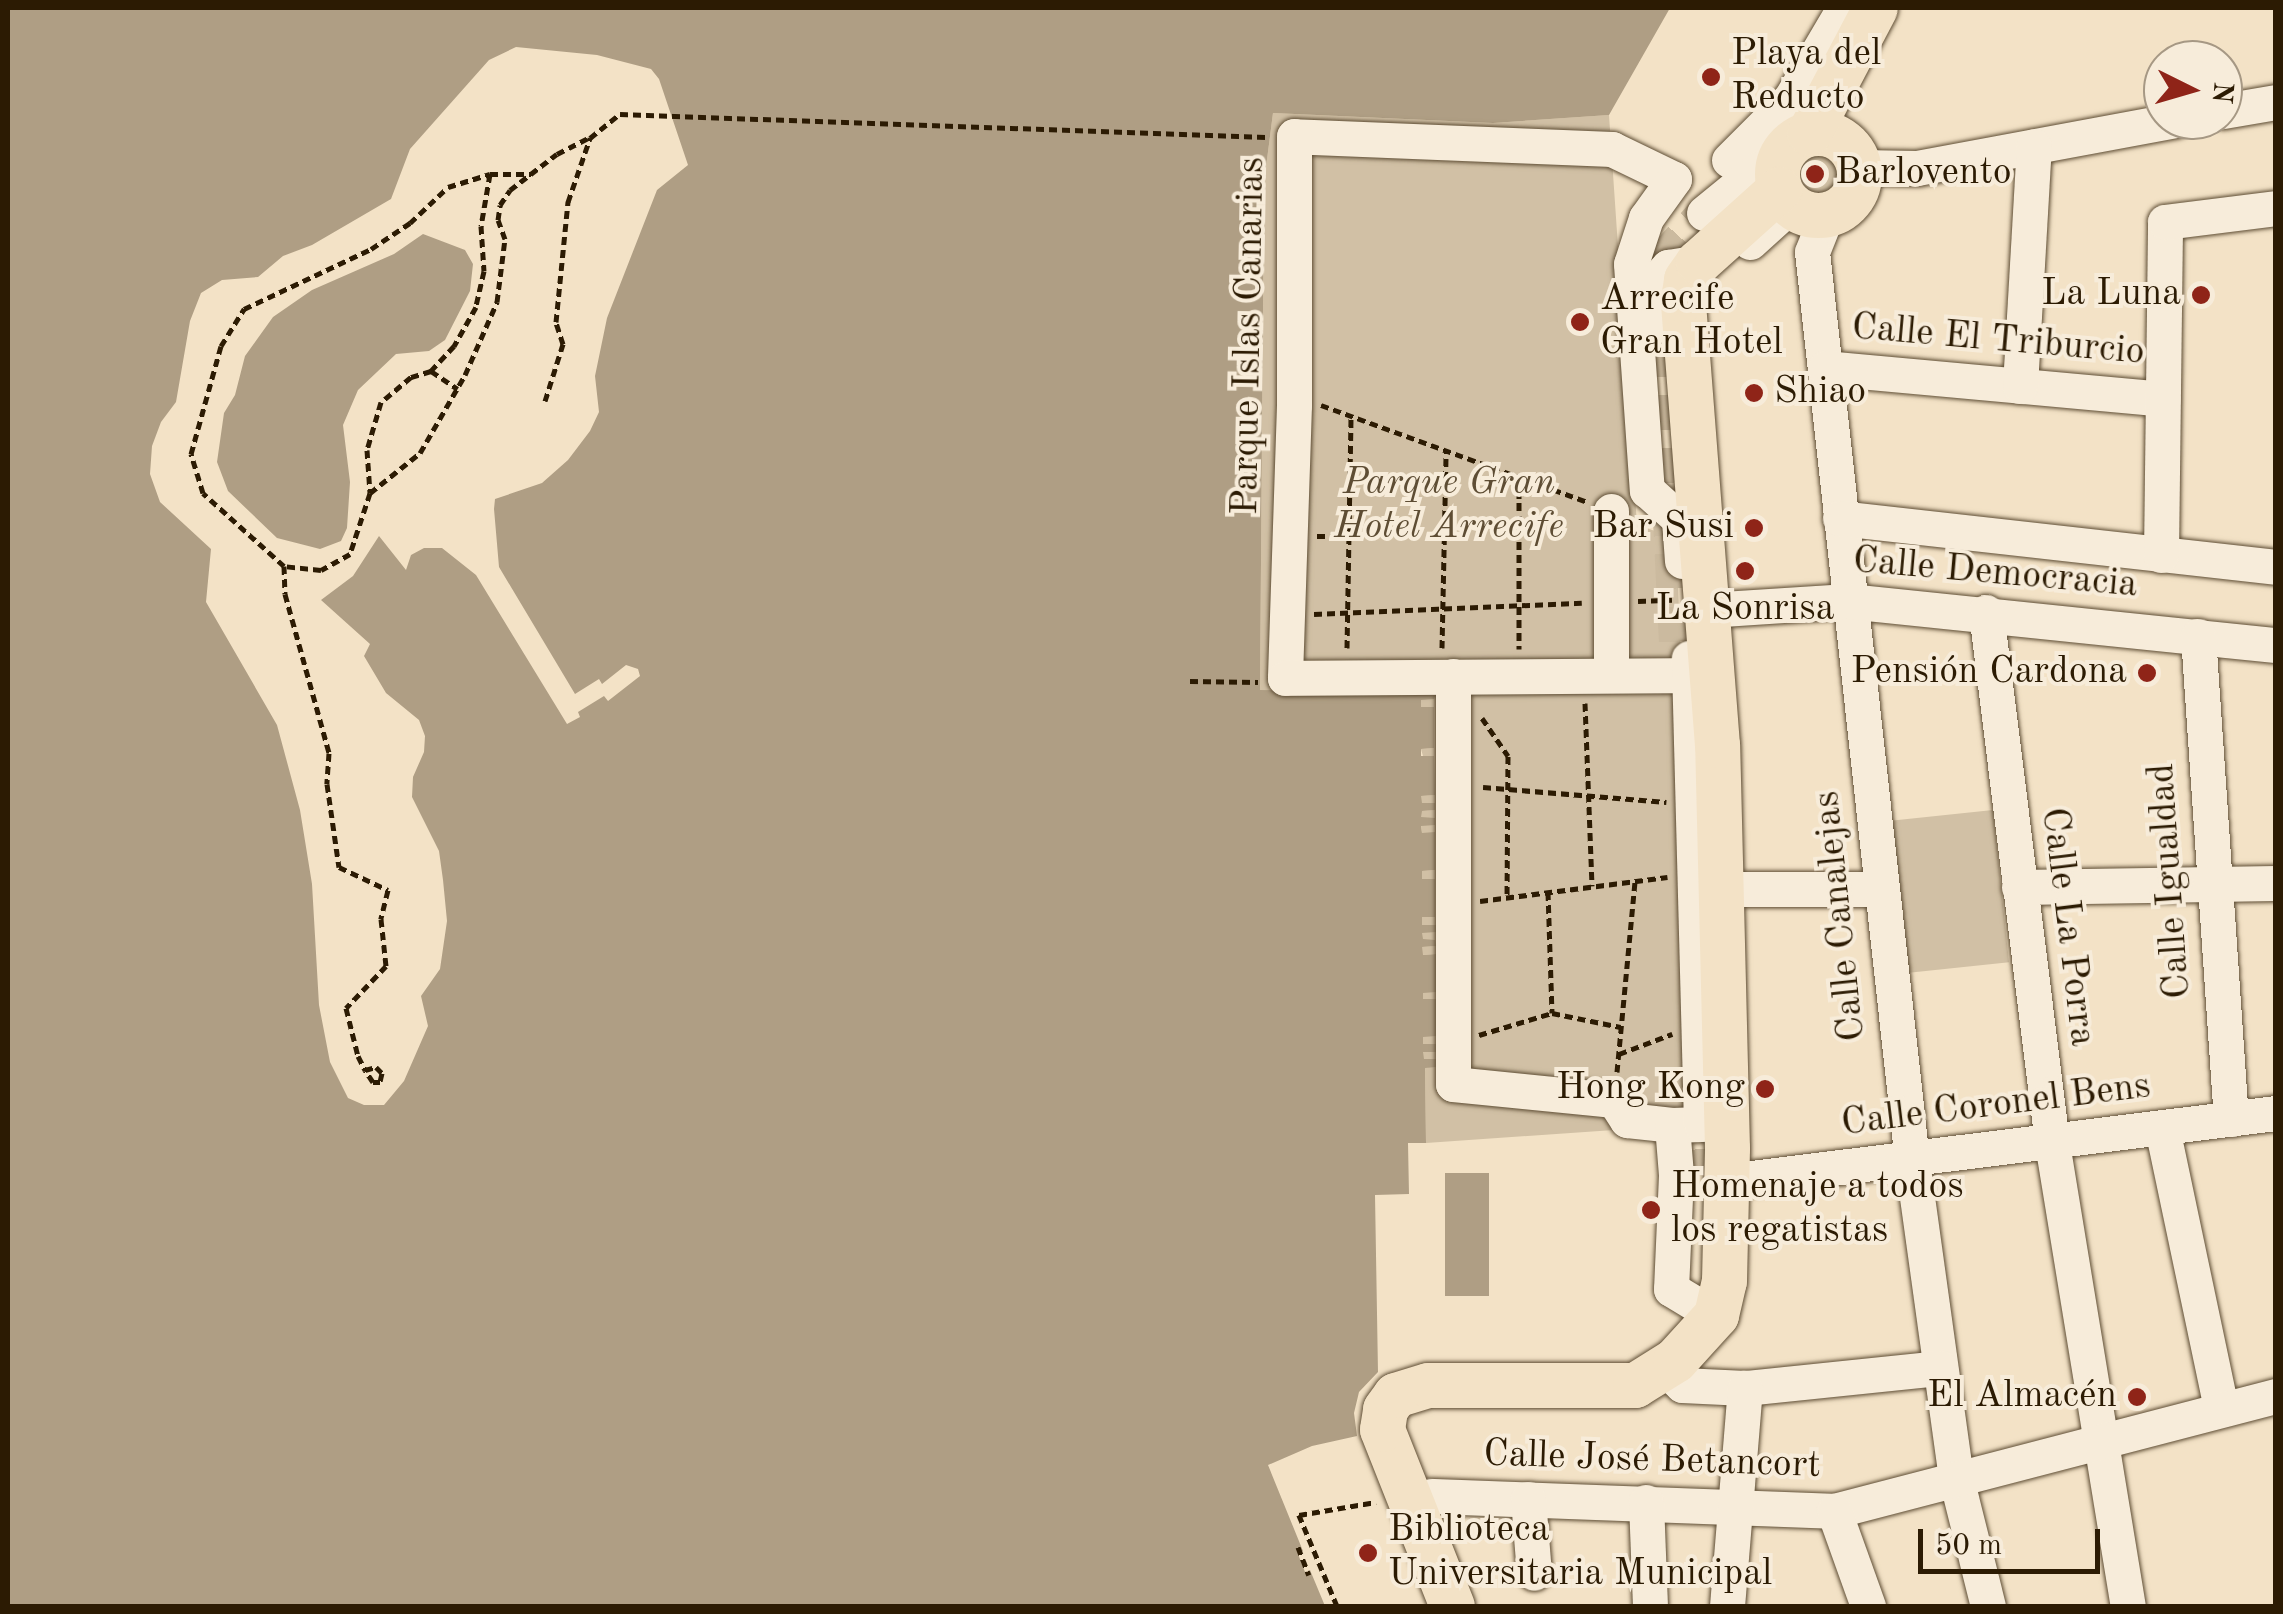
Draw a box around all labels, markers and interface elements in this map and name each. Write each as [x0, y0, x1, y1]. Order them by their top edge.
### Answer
place label: Playa del Reducto [1731, 32, 1881, 121]
north arrow [2143, 40, 2243, 140]
marker: Playa del Reducto [1700, 66, 1722, 88]
text: N [2206, 81, 2236, 104]
place label: Barlovento [1835, 151, 2012, 197]
street label: Parque Islas Canarias [1224, 156, 1276, 516]
marker: Barlovento [1804, 163, 1826, 185]
place label: La Luna [2041, 272, 2181, 318]
place label: Arrecife Gran Hotel [1600, 277, 1783, 366]
marker: La Luna [2190, 284, 2212, 306]
street label: Calle El Triburcio [1850, 305, 2146, 377]
marker: Arrecife Gran Hotel [1569, 311, 1591, 333]
place label: Shiao [1774, 370, 1866, 416]
marker: Shiao [1743, 382, 1765, 404]
park label: Parque Gran Hotel Arrecife [1334, 461, 1564, 550]
place label: Bar Susi [1592, 505, 1734, 551]
marker: Bar Susi [1743, 517, 1765, 539]
street label: Calle Democracia [1851, 539, 2139, 609]
marker: La Sonrisa [1734, 560, 1756, 582]
place label: La Sonrisa [1656, 587, 1834, 633]
place label: Pensión Cardona [1851, 650, 2127, 696]
marker: Pensión Cardona [2136, 662, 2158, 684]
street label: Calle Igualdad [2140, 762, 2202, 1000]
street label: Calle Canalejas [1805, 789, 1877, 1043]
street label: Calle La Porra [2030, 805, 2104, 1049]
street label: Calle Coronel Bens [1839, 1064, 2153, 1148]
place label: Hong Kong [1556, 1066, 1745, 1112]
marker: Hong Kong [1754, 1078, 1776, 1100]
place label: Homenaje a todos los regatistas [1671, 1165, 1964, 1254]
marker: Homenaje a todos los regatistas [1640, 1199, 1662, 1221]
place label: El Almacén [1927, 1374, 2117, 1420]
marker: El Almacén [2126, 1386, 2148, 1408]
street label: Calle José Betancort [1483, 1432, 1821, 1490]
place label: Biblioteca Universitaria Municipal [1388, 1508, 1772, 1598]
scale bar [1923, 1509, 2106, 1571]
text: 50 m [1935, 1531, 2002, 1561]
marker: Biblioteca Universitaria Municipal [1357, 1542, 1379, 1564]

